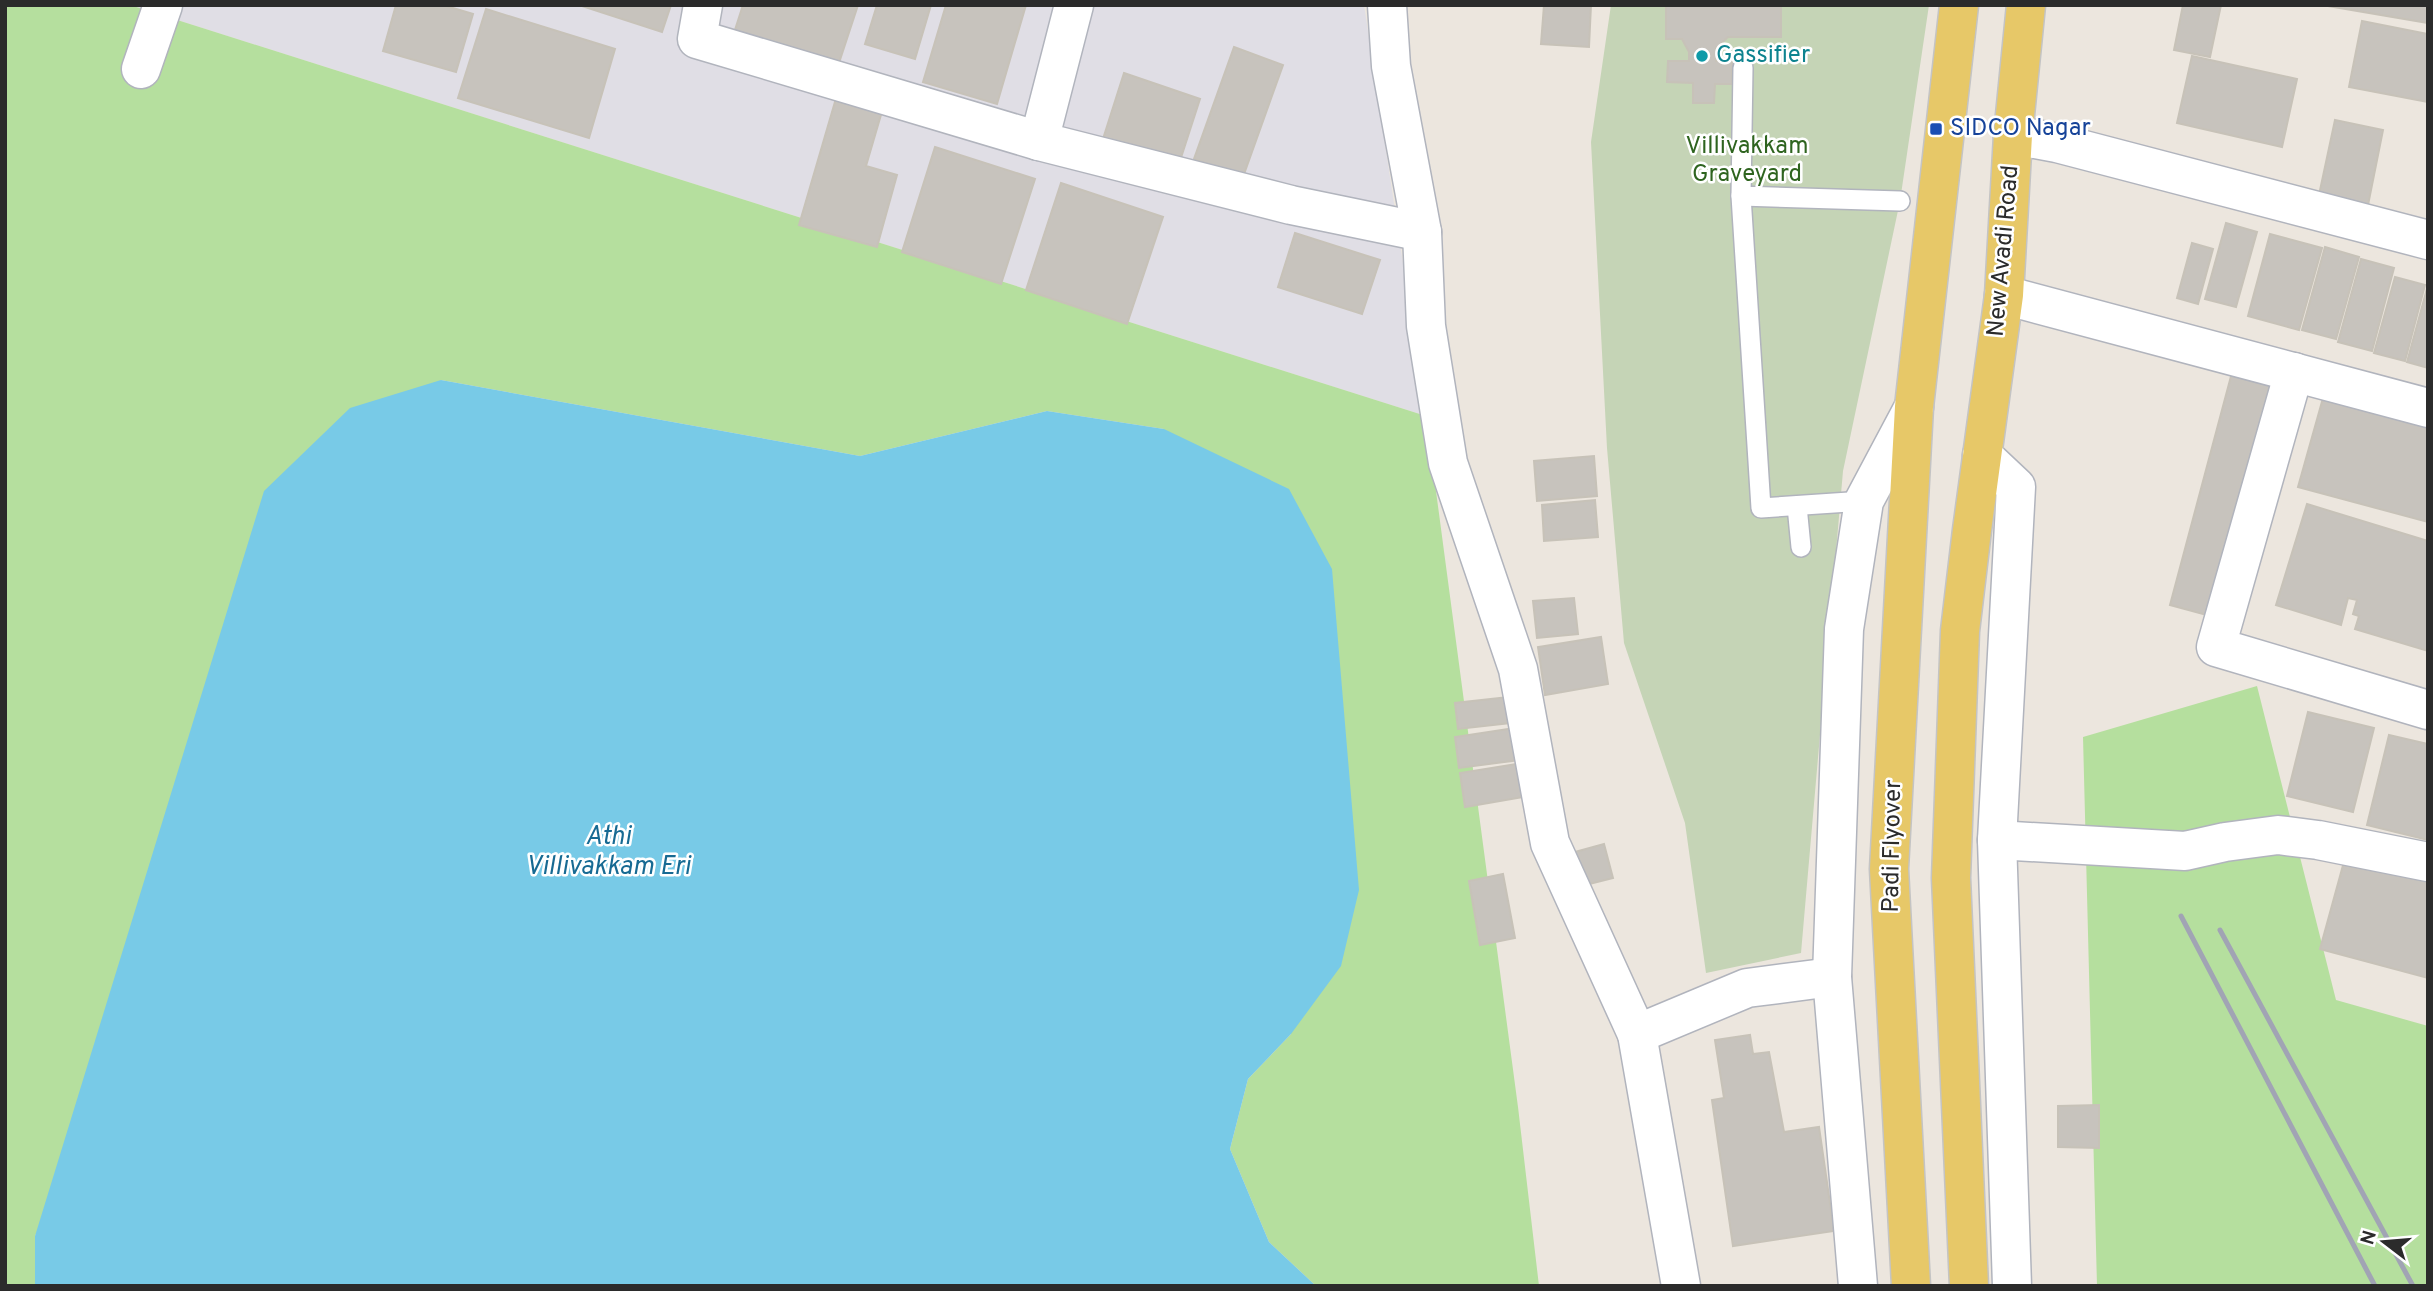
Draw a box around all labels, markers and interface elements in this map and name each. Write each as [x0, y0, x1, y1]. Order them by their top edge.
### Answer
place label: Gassifier [1716, 41, 1810, 71]
marker: Gassifier [1694, 48, 1710, 64]
place label: SIDCO Nagar [1950, 114, 2091, 144]
marker: SIDCO Nagar [1928, 121, 1944, 137]
park label: Villivakkam Graveyard [1685, 132, 1809, 190]
street label: New Avadi Road [1982, 164, 2026, 338]
street label: Padi Flyover [1877, 779, 1909, 913]
water label: Athi Villivakkam Eri [526, 821, 692, 884]
north arrow [2349, 1207, 2419, 1277]
text: N [2356, 1228, 2383, 1248]

